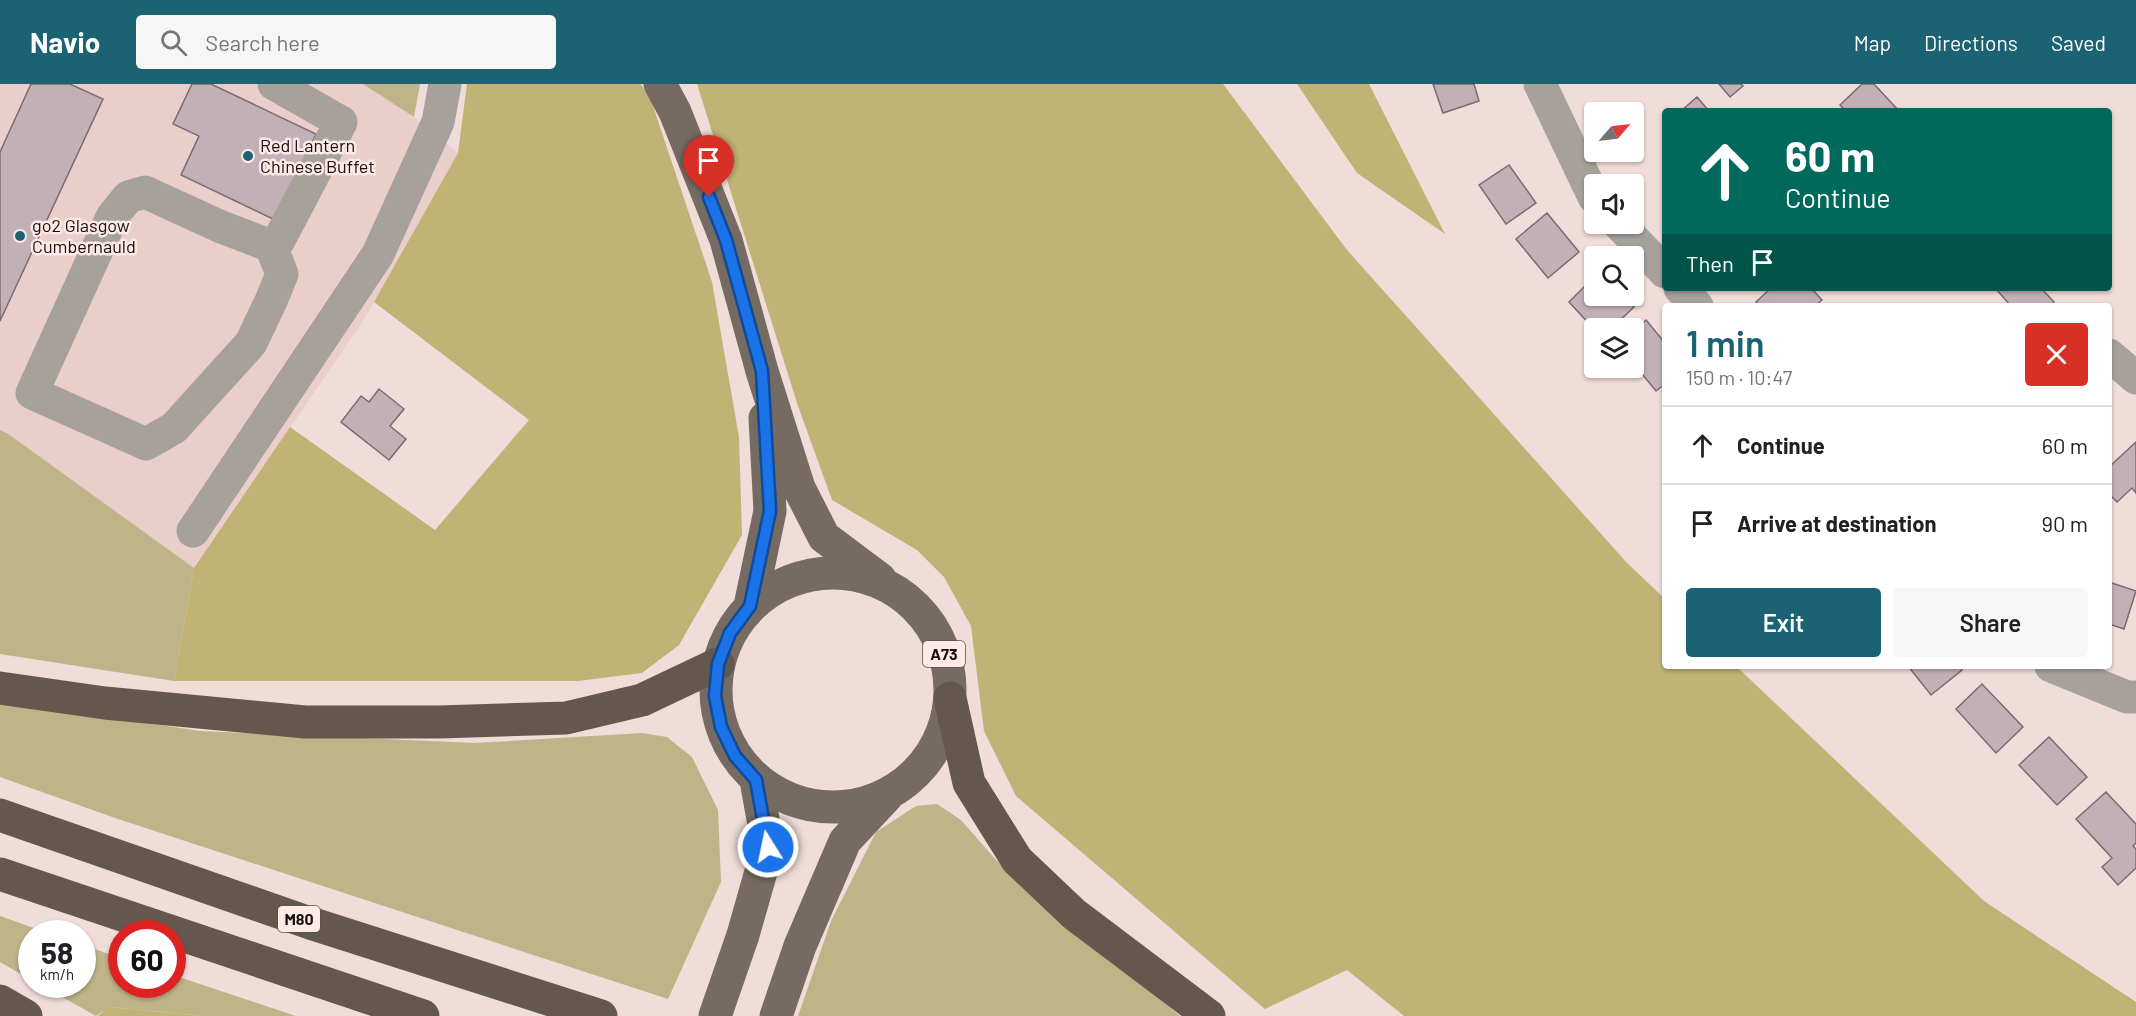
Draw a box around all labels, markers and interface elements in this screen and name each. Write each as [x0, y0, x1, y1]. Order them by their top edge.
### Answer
search box [136, 15, 556, 69]
text: Navio [30, 25, 100, 59]
icon: search [157, 26, 190, 59]
text: Search here [205, 29, 320, 55]
text: Map [1854, 30, 1891, 55]
text: Directions [1924, 30, 2018, 55]
text: Saved [2051, 30, 2106, 55]
north arrow [1584, 102, 1644, 162]
map controls [1584, 102, 1644, 378]
text: 60 m [1785, 130, 1875, 180]
icon: ahead [1686, 132, 1764, 210]
place label: Red Lantern Chinese Buffet [260, 134, 375, 177]
pin [683, 135, 734, 197]
icon: arrive [692, 144, 725, 177]
marker: Red Lantern Chinese Buffet [241, 149, 255, 163]
button: sound [1584, 174, 1644, 234]
text: Continue [1785, 181, 1891, 213]
place label: go2 Glasgow Cumbernauld [32, 214, 136, 257]
marker: go2 Glasgow Cumbernauld [13, 229, 27, 243]
button: search [1584, 246, 1644, 306]
icon: arrive [1746, 246, 1779, 279]
text: Then [1686, 250, 1734, 276]
button: layers [1584, 318, 1644, 378]
text: 1 min [1686, 321, 1765, 364]
button: close [2025, 323, 2088, 386]
text: 150 m · 10:47 [1686, 365, 1792, 389]
icon: ahead [1686, 429, 1719, 462]
text: Continue [1737, 432, 1825, 458]
text: 60 m [2042, 432, 2088, 458]
icon: arrive [1686, 507, 1719, 540]
text: Arrive at destination [1737, 510, 1936, 536]
text: 90 m [2042, 510, 2088, 536]
button: Exit [1686, 588, 1881, 657]
button: Share [1893, 588, 2088, 657]
road number: A73 [923, 641, 965, 667]
position arrow [736, 815, 800, 879]
road number: M80 [278, 906, 320, 932]
speed limit sign: 60 [108, 920, 186, 998]
text: 58 [41, 934, 73, 970]
text: km/h [40, 965, 74, 983]

